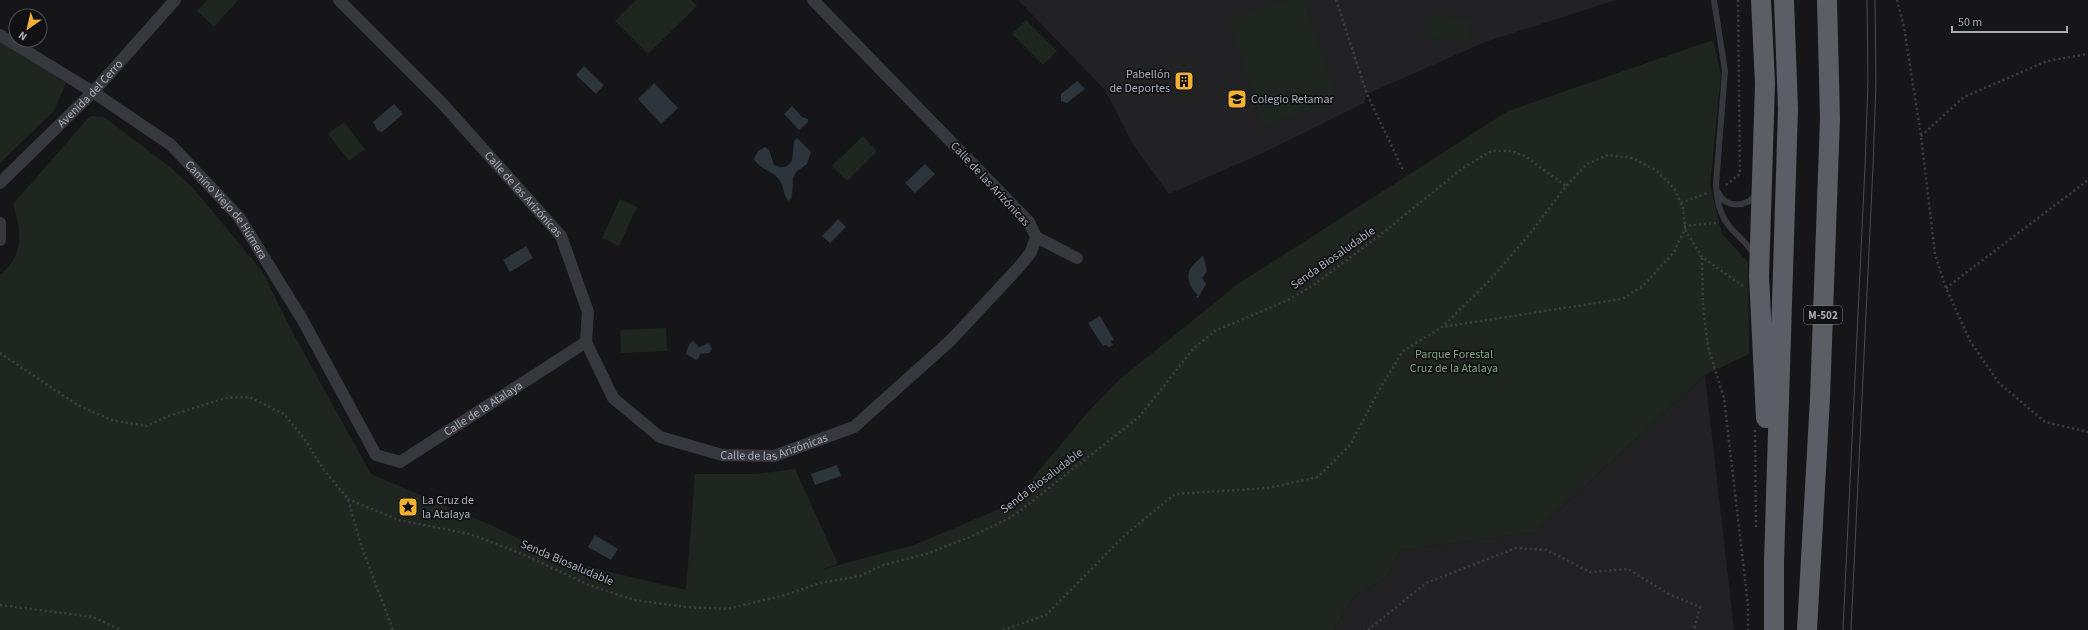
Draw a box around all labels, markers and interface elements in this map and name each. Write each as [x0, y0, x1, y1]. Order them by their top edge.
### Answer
north arrow [8, 8, 48, 48]
scale bar [1952, 8, 2067, 34]
text: 50 m [1958, 14, 1982, 31]
text: N [15, 28, 30, 44]
street label: Avenida del Cerro [53, 56, 127, 131]
place label: Pabellón de Deportes [1109, 66, 1170, 97]
building icon: Pabellón de Deportes [1173, 70, 1195, 92]
school or university icon: Colegio Retamar [1226, 88, 1248, 110]
place label: Colegio Retamar [1251, 91, 1335, 108]
street label: Calle de las Arizónicas [946, 138, 1034, 230]
street label: Calle de las Arizónicas [480, 147, 567, 241]
street label: Camino Viejo de Húmera [181, 156, 272, 263]
street label: Senda Biosaludable [1287, 222, 1379, 294]
road number: M-502 [1804, 306, 1842, 324]
park label: Parque Forestal Cruz de la Atalaya [1410, 346, 1498, 377]
street label: Calle de la Atalaya [440, 377, 526, 440]
street label: Calle de las Arizónicas [720, 429, 830, 465]
street label: Senda Biosaludable [997, 444, 1087, 518]
place label: La Cruz de la Atalaya [422, 492, 474, 523]
place icon: La Cruz de la Atalaya [397, 496, 419, 518]
street label: Senda Biosaludable [518, 536, 616, 590]

